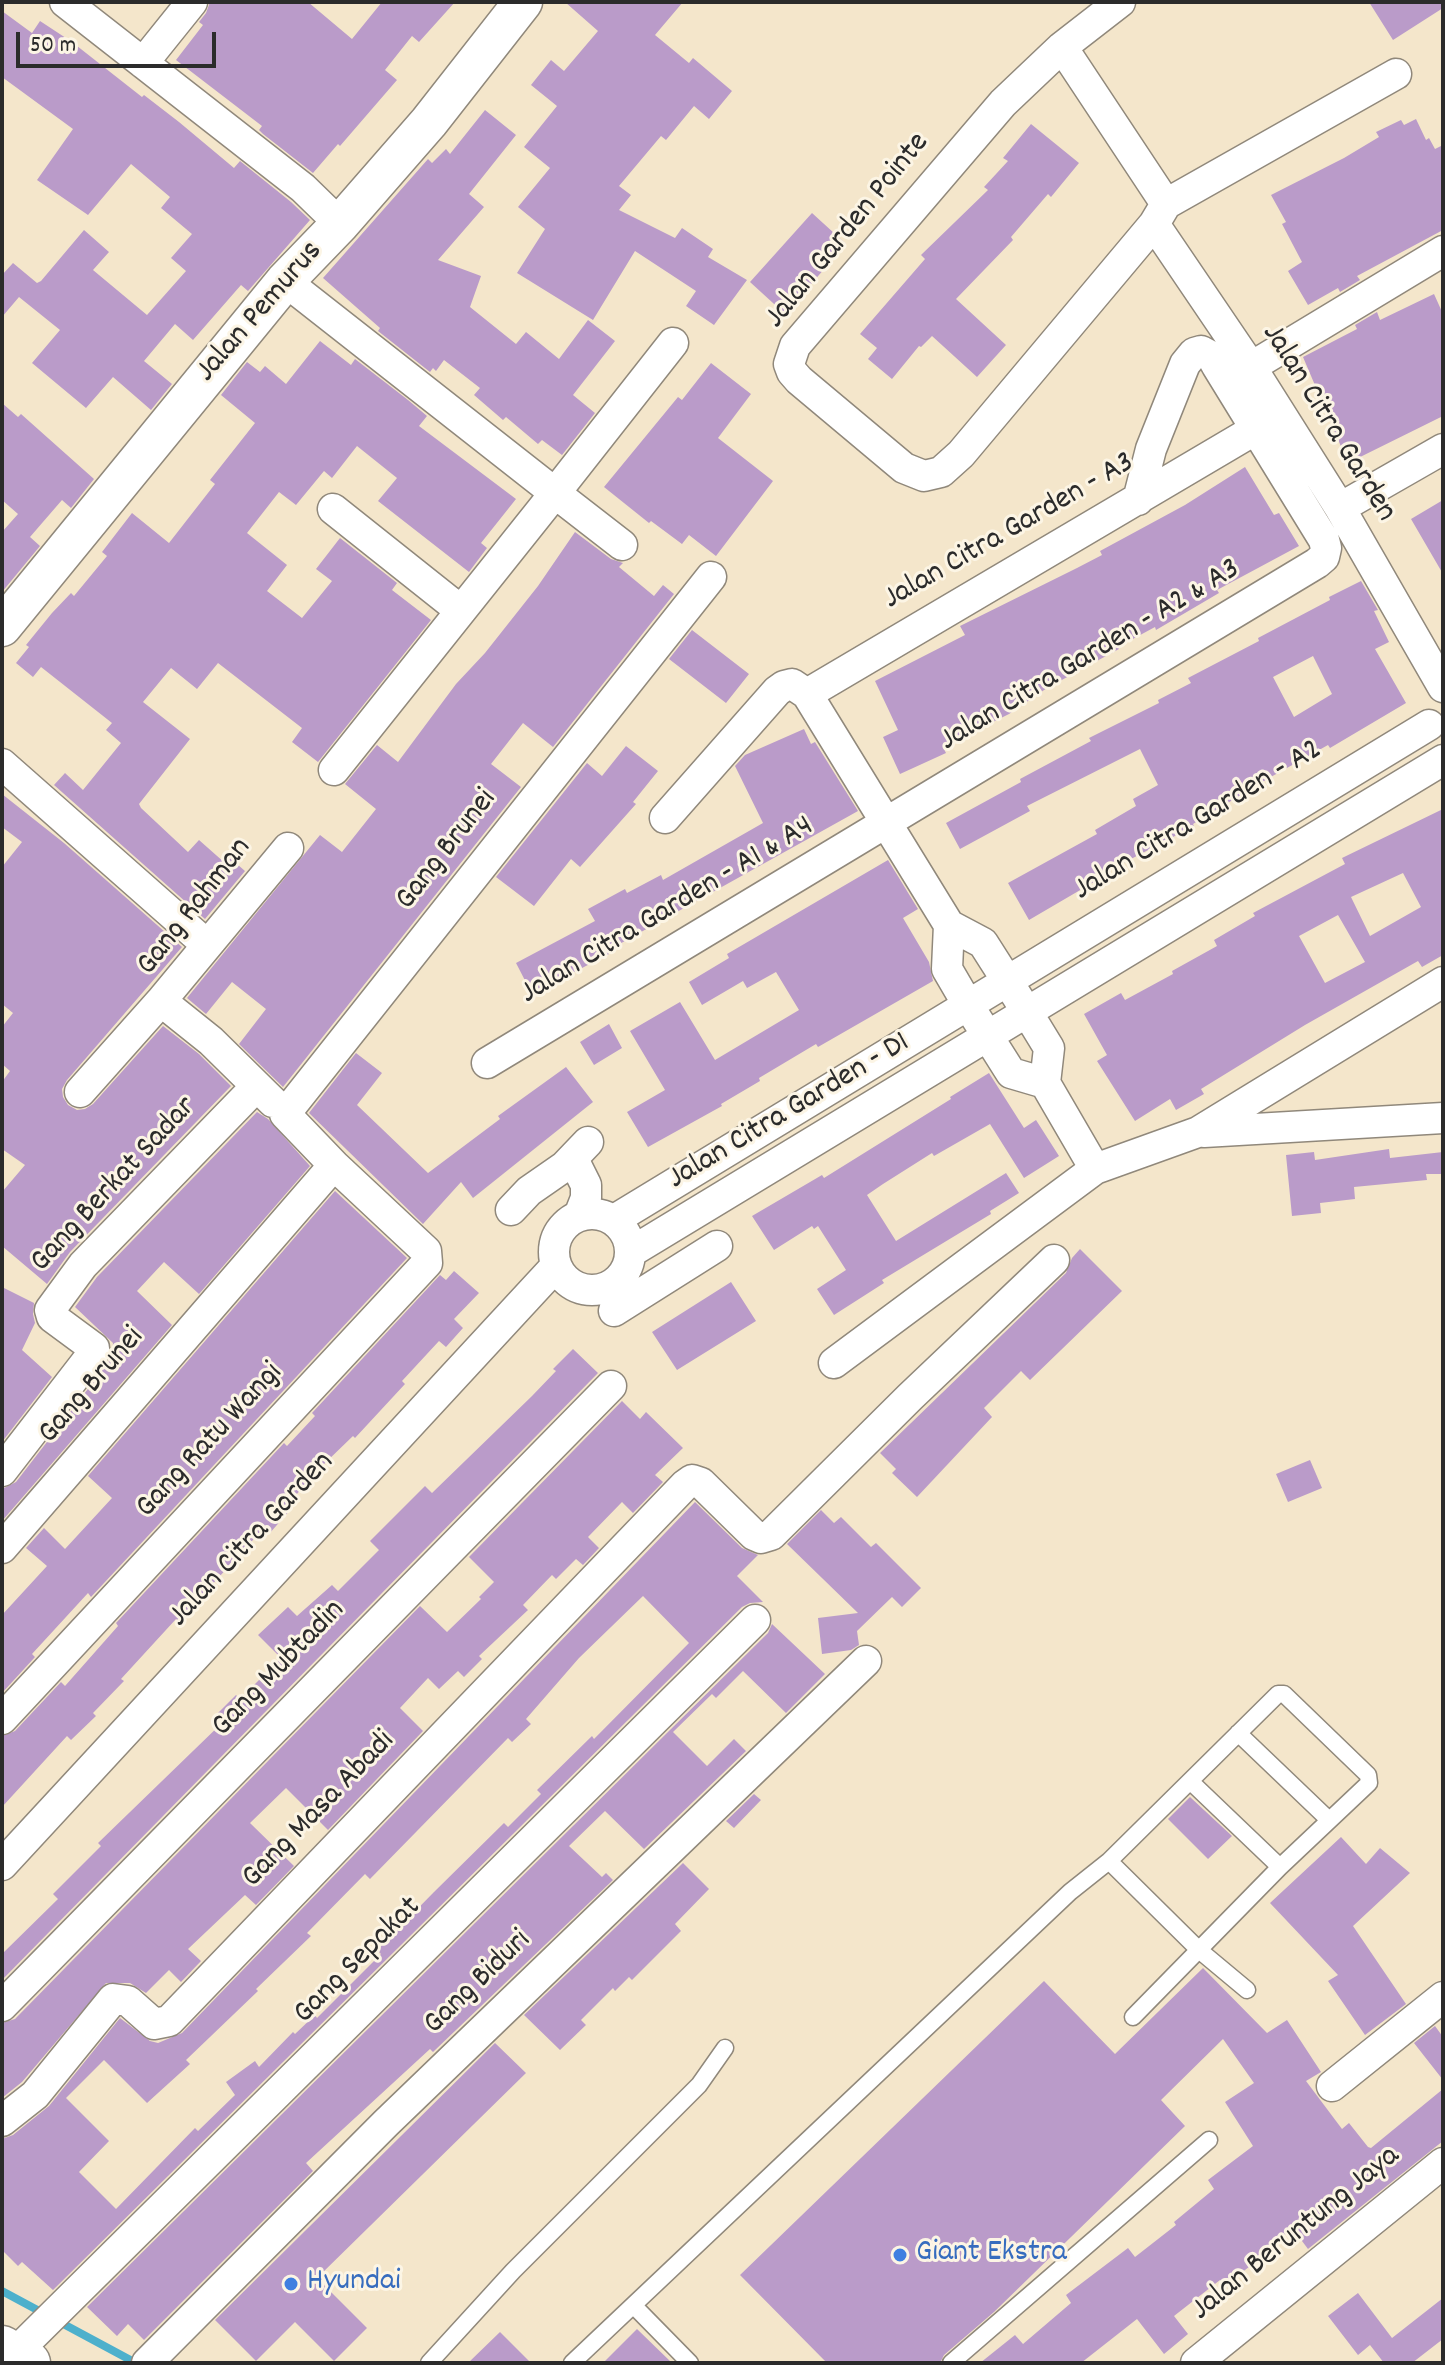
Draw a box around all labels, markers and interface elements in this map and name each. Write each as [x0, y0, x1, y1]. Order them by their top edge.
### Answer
scale bar [20, 16, 220, 66]
text: 50 m [30, 29, 76, 63]
street label: Jalan Garden Pointe [758, 126, 940, 338]
street label: Jalan Pemurus [189, 234, 333, 392]
street label: Jalan Citra Garden [1251, 318, 1403, 530]
street label: Jalan Citra Garden - A3 [878, 446, 1142, 620]
street label: Jalan Citra Garden - A2 & A3 [934, 552, 1248, 762]
street label: Jalan Citra Garden - A2 [1068, 733, 1330, 911]
street label: Gang Brunei [389, 783, 507, 919]
street label: Jalan Citra Garden - A1 & A4 [514, 809, 822, 1015]
street label: Gang Rahman [130, 831, 262, 985]
street label: Jalan Citra Garden - D1 [662, 1026, 918, 1200]
street label: Gang Berkat Sadar [24, 1090, 206, 1282]
street label: Gang Brunei [32, 1320, 154, 1454]
street label: Gang Ratu Wangi [129, 1356, 293, 1528]
street label: Jalan Citra Garden [162, 1445, 344, 1637]
street label: Gang Mubtadin [205, 1593, 355, 1747]
street label: Gang Masa Abadi [235, 1724, 405, 1898]
street label: Gang Sepakat [287, 1890, 431, 2034]
street label: Gang Biduri [417, 1923, 541, 2045]
street label: Jalan Beruntung Jaya [1185, 2139, 1409, 2331]
place label: Giant Ekstra [916, 2236, 1067, 2274]
marker: Giant Ekstra [891, 2246, 909, 2264]
place label: Hyundai [307, 2265, 401, 2303]
marker: Hyundai [282, 2275, 300, 2293]

